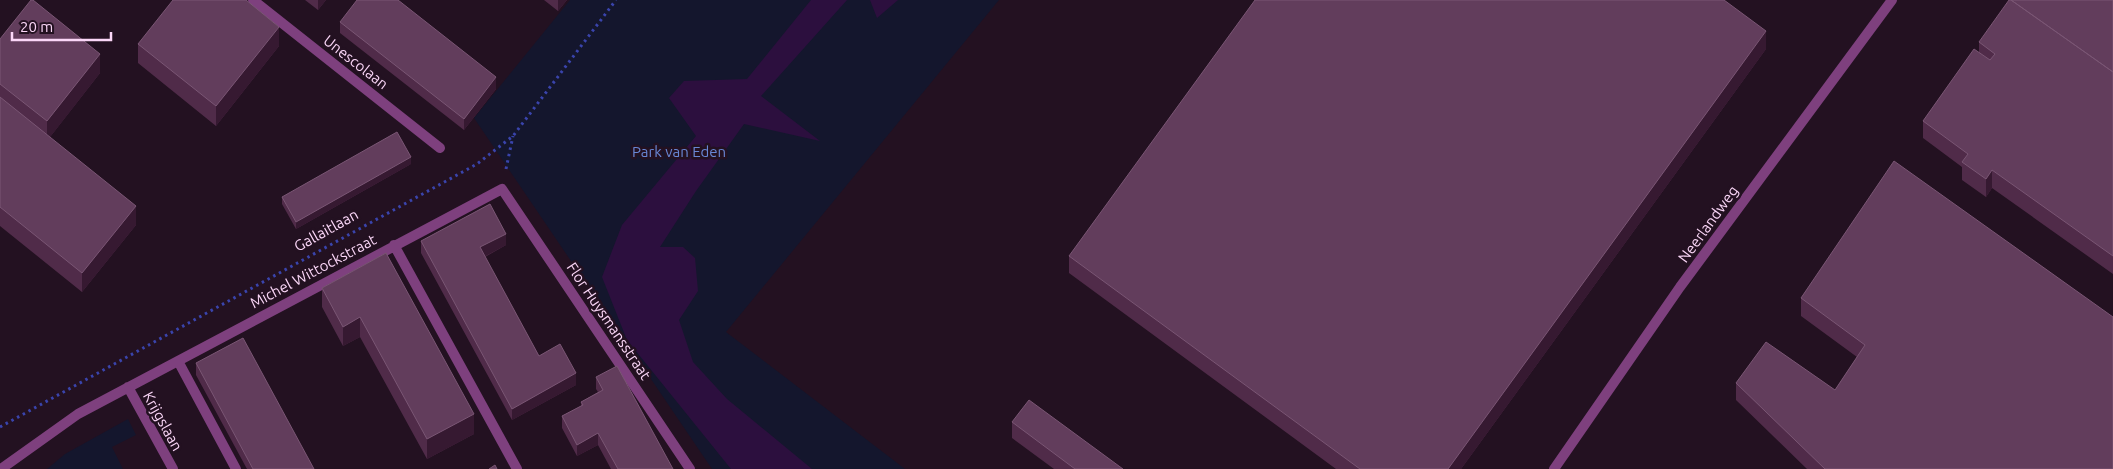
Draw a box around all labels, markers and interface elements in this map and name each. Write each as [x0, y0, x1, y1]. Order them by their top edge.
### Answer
scale bar [12, 10, 111, 42]
text: 20 m [20, 18, 53, 35]
street label: Unescolaan [320, 32, 392, 92]
park label: Park van Eden [632, 143, 726, 160]
street label: Neerlandweg [1675, 182, 1741, 266]
street label: Gallaitlaan [291, 205, 361, 255]
street label: Michel Wittockstraat [247, 231, 379, 311]
street label: Flor Huysmansstraat [563, 259, 655, 383]
street label: Krijgslaan [140, 388, 186, 454]

